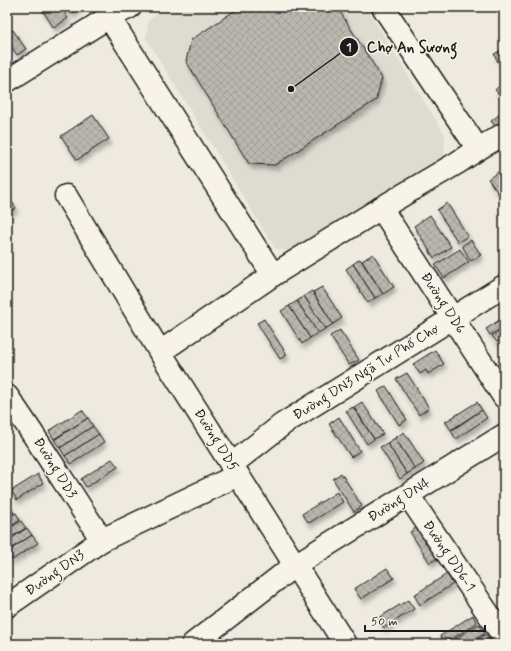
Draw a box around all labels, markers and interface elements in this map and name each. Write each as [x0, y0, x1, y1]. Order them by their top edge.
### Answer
callout: Chợ An Sương [339, 34, 465, 61]
text: Chợ An Sương [367, 38, 457, 60]
text: 1 [346, 40, 352, 56]
street label: Đường DD6 [415, 269, 469, 338]
street label: Đường DN3 Ngã Tư Phố Chợ [290, 320, 443, 426]
street label: Đường DD5 [188, 405, 242, 476]
street label: Đường DD3 [28, 434, 81, 503]
street label: Đường DN4 [365, 474, 435, 528]
street label: Đường DD6-1 [417, 517, 479, 596]
street label: Đường DN3 [22, 546, 89, 602]
scale bar [365, 607, 485, 633]
text: 50 m [371, 614, 398, 630]

